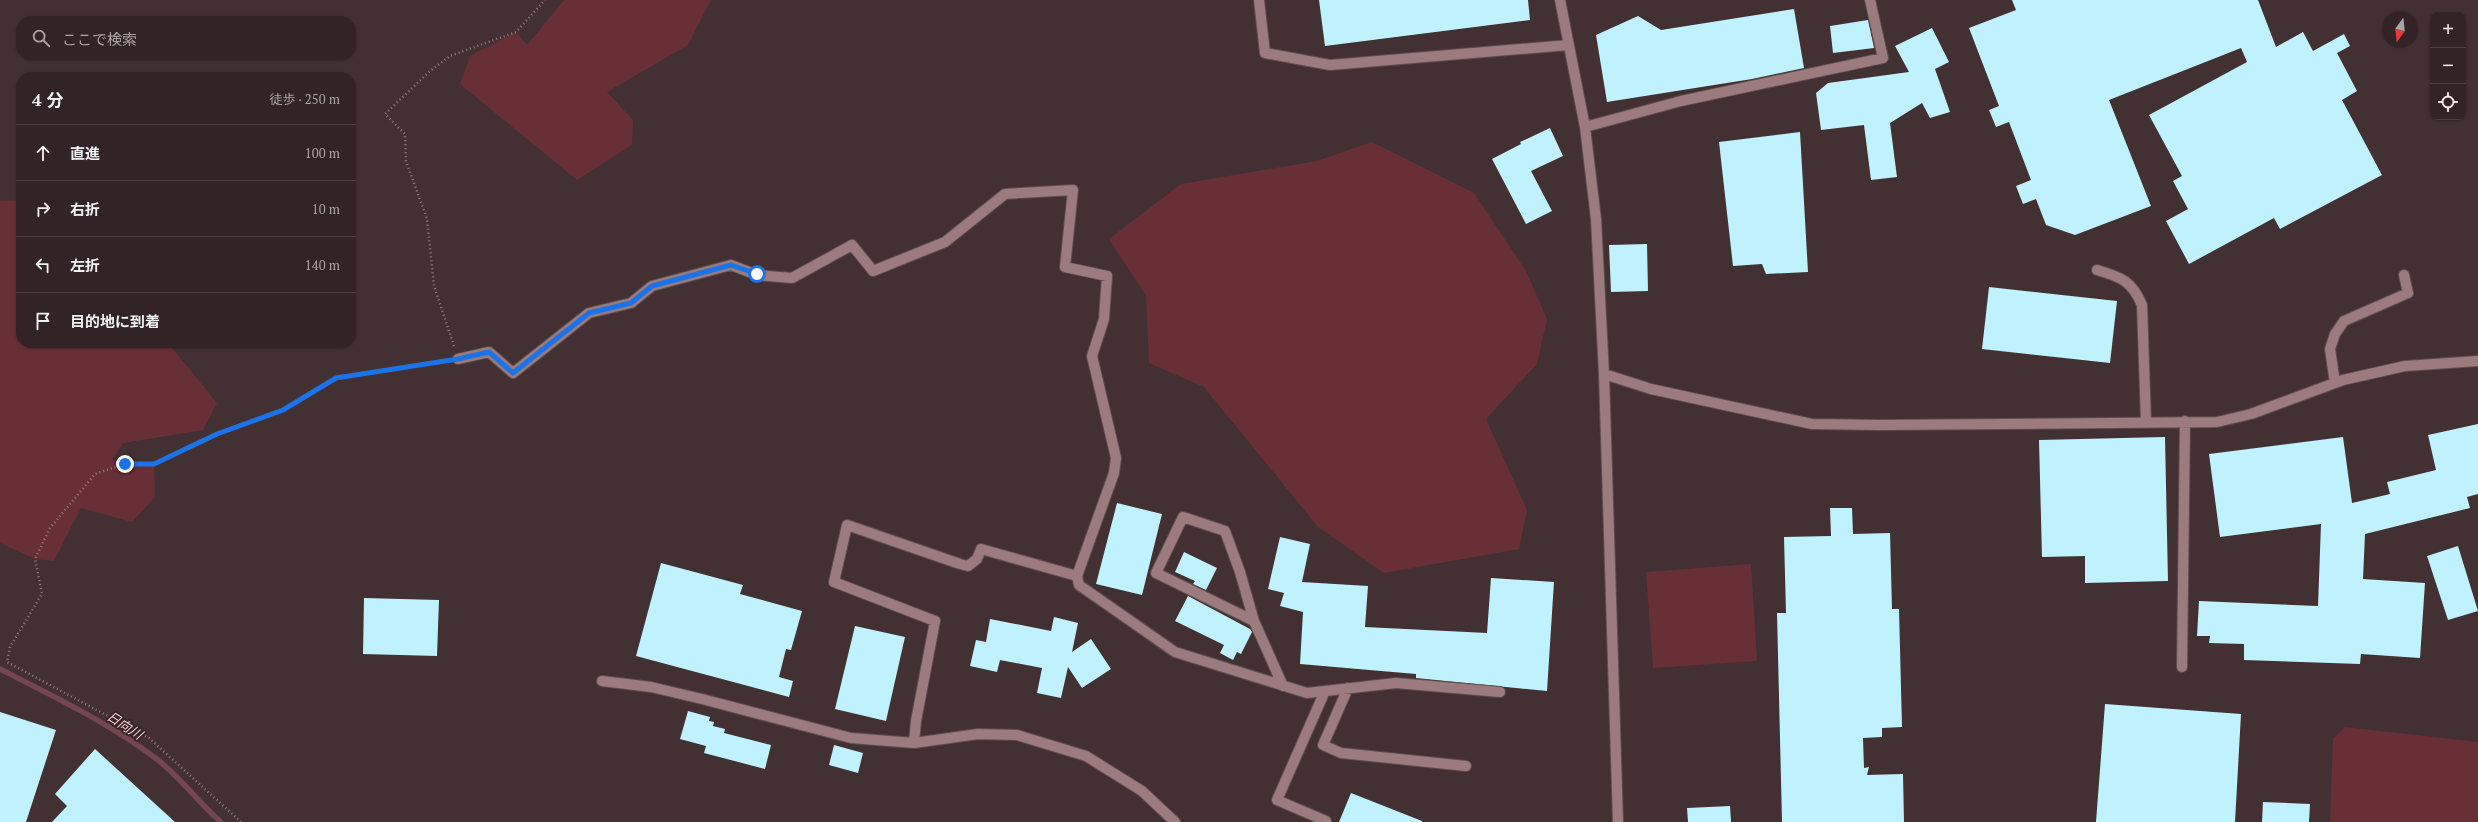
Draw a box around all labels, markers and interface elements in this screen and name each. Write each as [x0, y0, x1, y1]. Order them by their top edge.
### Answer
north arrow [2382, 12, 2418, 48]
map controls [2430, 12, 2466, 120]
button: + [2430, 12, 2466, 48]
search box [16, 16, 356, 60]
icon: search [30, 27, 52, 49]
text: ここで検索 [62, 29, 137, 49]
button: − [2430, 48, 2466, 84]
button: locate [2430, 84, 2466, 120]
text: 4 分 [32, 88, 63, 111]
text: 徒歩 · 250 m [269, 90, 340, 108]
icon: ahead [32, 142, 54, 164]
text: 直進 [70, 143, 100, 163]
text: 100 m [305, 144, 340, 162]
icon: right [32, 198, 54, 220]
text: 右折 [70, 199, 100, 219]
text: 10 m [312, 200, 340, 218]
icon: left [32, 254, 54, 276]
text: 左折 [70, 255, 100, 275]
text: 140 m [305, 256, 340, 274]
route start [748, 265, 766, 283]
icon: arrive [32, 310, 54, 332]
text: 目的地に到着 [70, 311, 160, 331]
route end [116, 455, 134, 473]
water label: 日向川 [104, 707, 148, 744]

